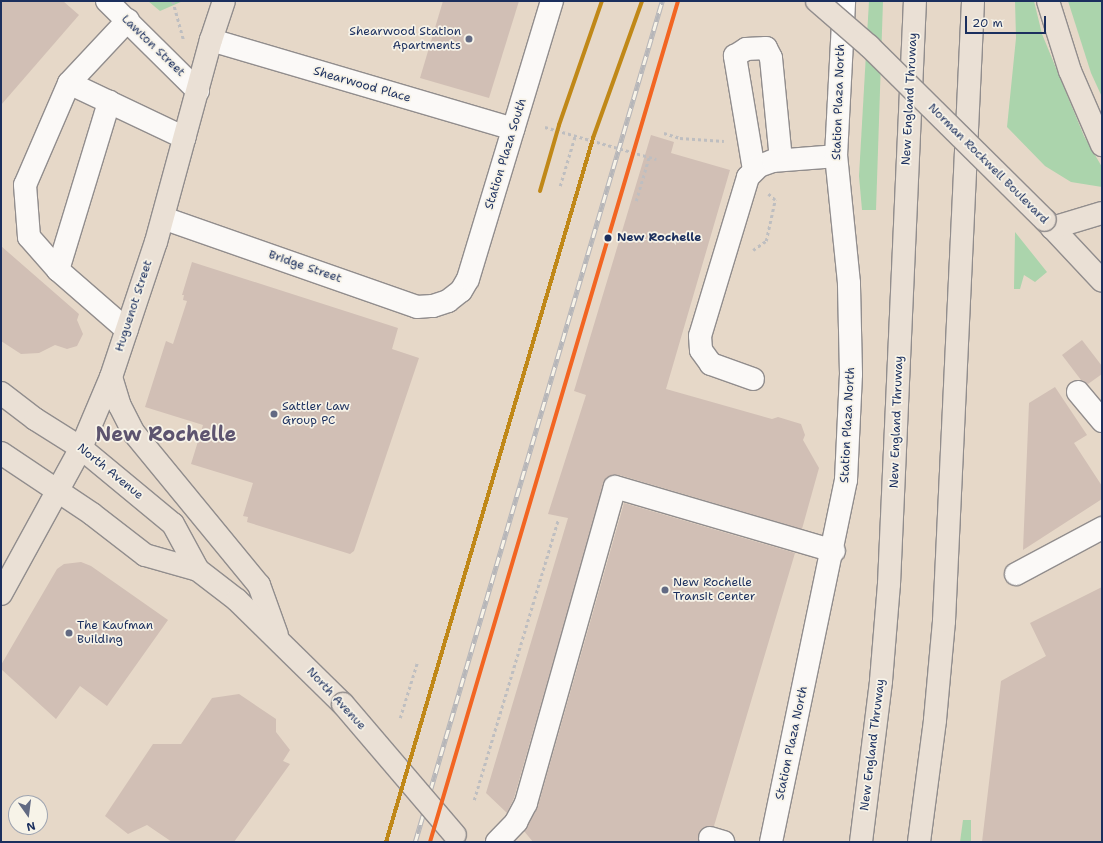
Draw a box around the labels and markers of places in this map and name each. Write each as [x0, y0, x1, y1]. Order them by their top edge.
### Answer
place label: Shearwood Station Apartments [349, 25, 461, 53]
marker: Shearwood Station Apartments [464, 34, 474, 44]
place label: New Rochelle [617, 231, 702, 245]
marker: New Rochelle [602, 232, 614, 244]
place label: Sattler Law Group PC [282, 400, 350, 428]
marker: Sattler Law Group PC [269, 409, 279, 419]
place label: New Rochelle Transit Center [673, 576, 755, 604]
marker: New Rochelle Transit Center [660, 585, 670, 595]
place label: The Kaufman Building [77, 619, 153, 647]
marker: The Kaufman Building [64, 628, 74, 638]

